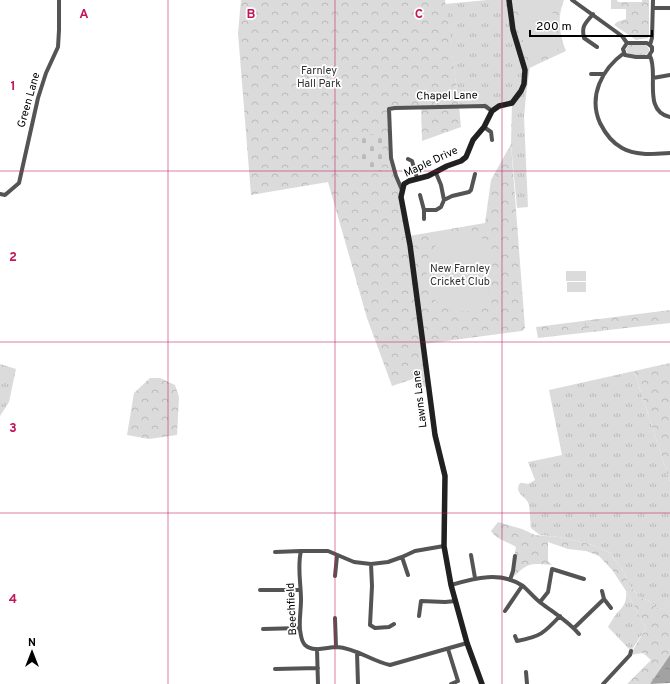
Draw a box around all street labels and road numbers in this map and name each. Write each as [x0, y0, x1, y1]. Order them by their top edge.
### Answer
street label: Green Lane [14, 71, 44, 129]
street label: Chapel Lane [416, 88, 478, 104]
street label: Maple Drive [402, 143, 460, 181]
street label: Lawns Lane [410, 369, 430, 429]
street label: Beechfield [284, 582, 300, 636]

